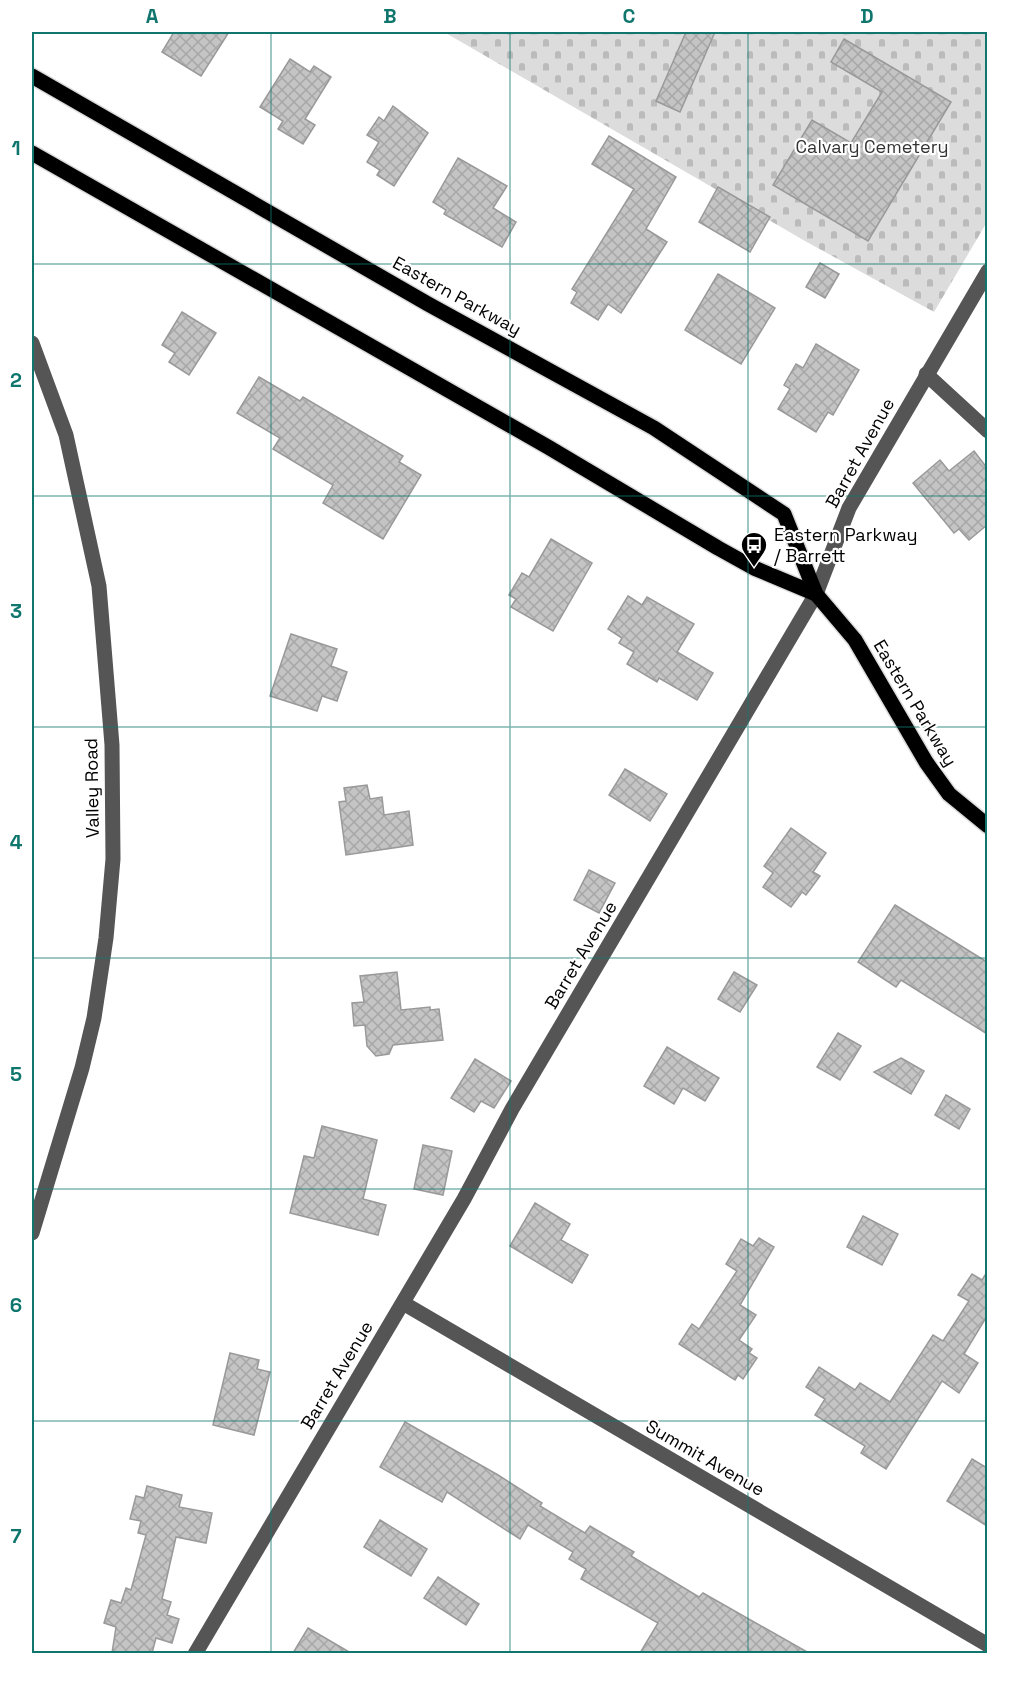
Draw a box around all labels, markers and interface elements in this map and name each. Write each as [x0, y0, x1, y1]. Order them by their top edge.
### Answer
text: A [146, 3, 159, 29]
text: B [383, 3, 397, 29]
text: C [623, 3, 636, 29]
text: D [860, 3, 874, 29]
text: 1 [11, 135, 21, 161]
park label: Calvary Cemetery [796, 135, 948, 158]
street label: Eastern Parkway [389, 251, 526, 340]
text: 2 [10, 367, 22, 393]
street label: Barret Avenue [820, 394, 899, 512]
place label: Eastern Parkway / Barrett [774, 523, 918, 567]
bus stop icon: Eastern Parkway / Barrett [739, 530, 769, 568]
text: 3 [10, 598, 22, 624]
street label: Eastern Parkway [869, 635, 962, 770]
street label: Valley Road [79, 738, 104, 838]
text: 4 [10, 829, 23, 855]
street label: Barret Avenue [539, 897, 622, 1013]
text: 5 [10, 1061, 22, 1087]
text: 6 [10, 1292, 22, 1318]
street label: Barret Avenue [295, 1317, 378, 1433]
street label: Summit Avenue [642, 1414, 769, 1501]
text: 7 [10, 1523, 22, 1549]

